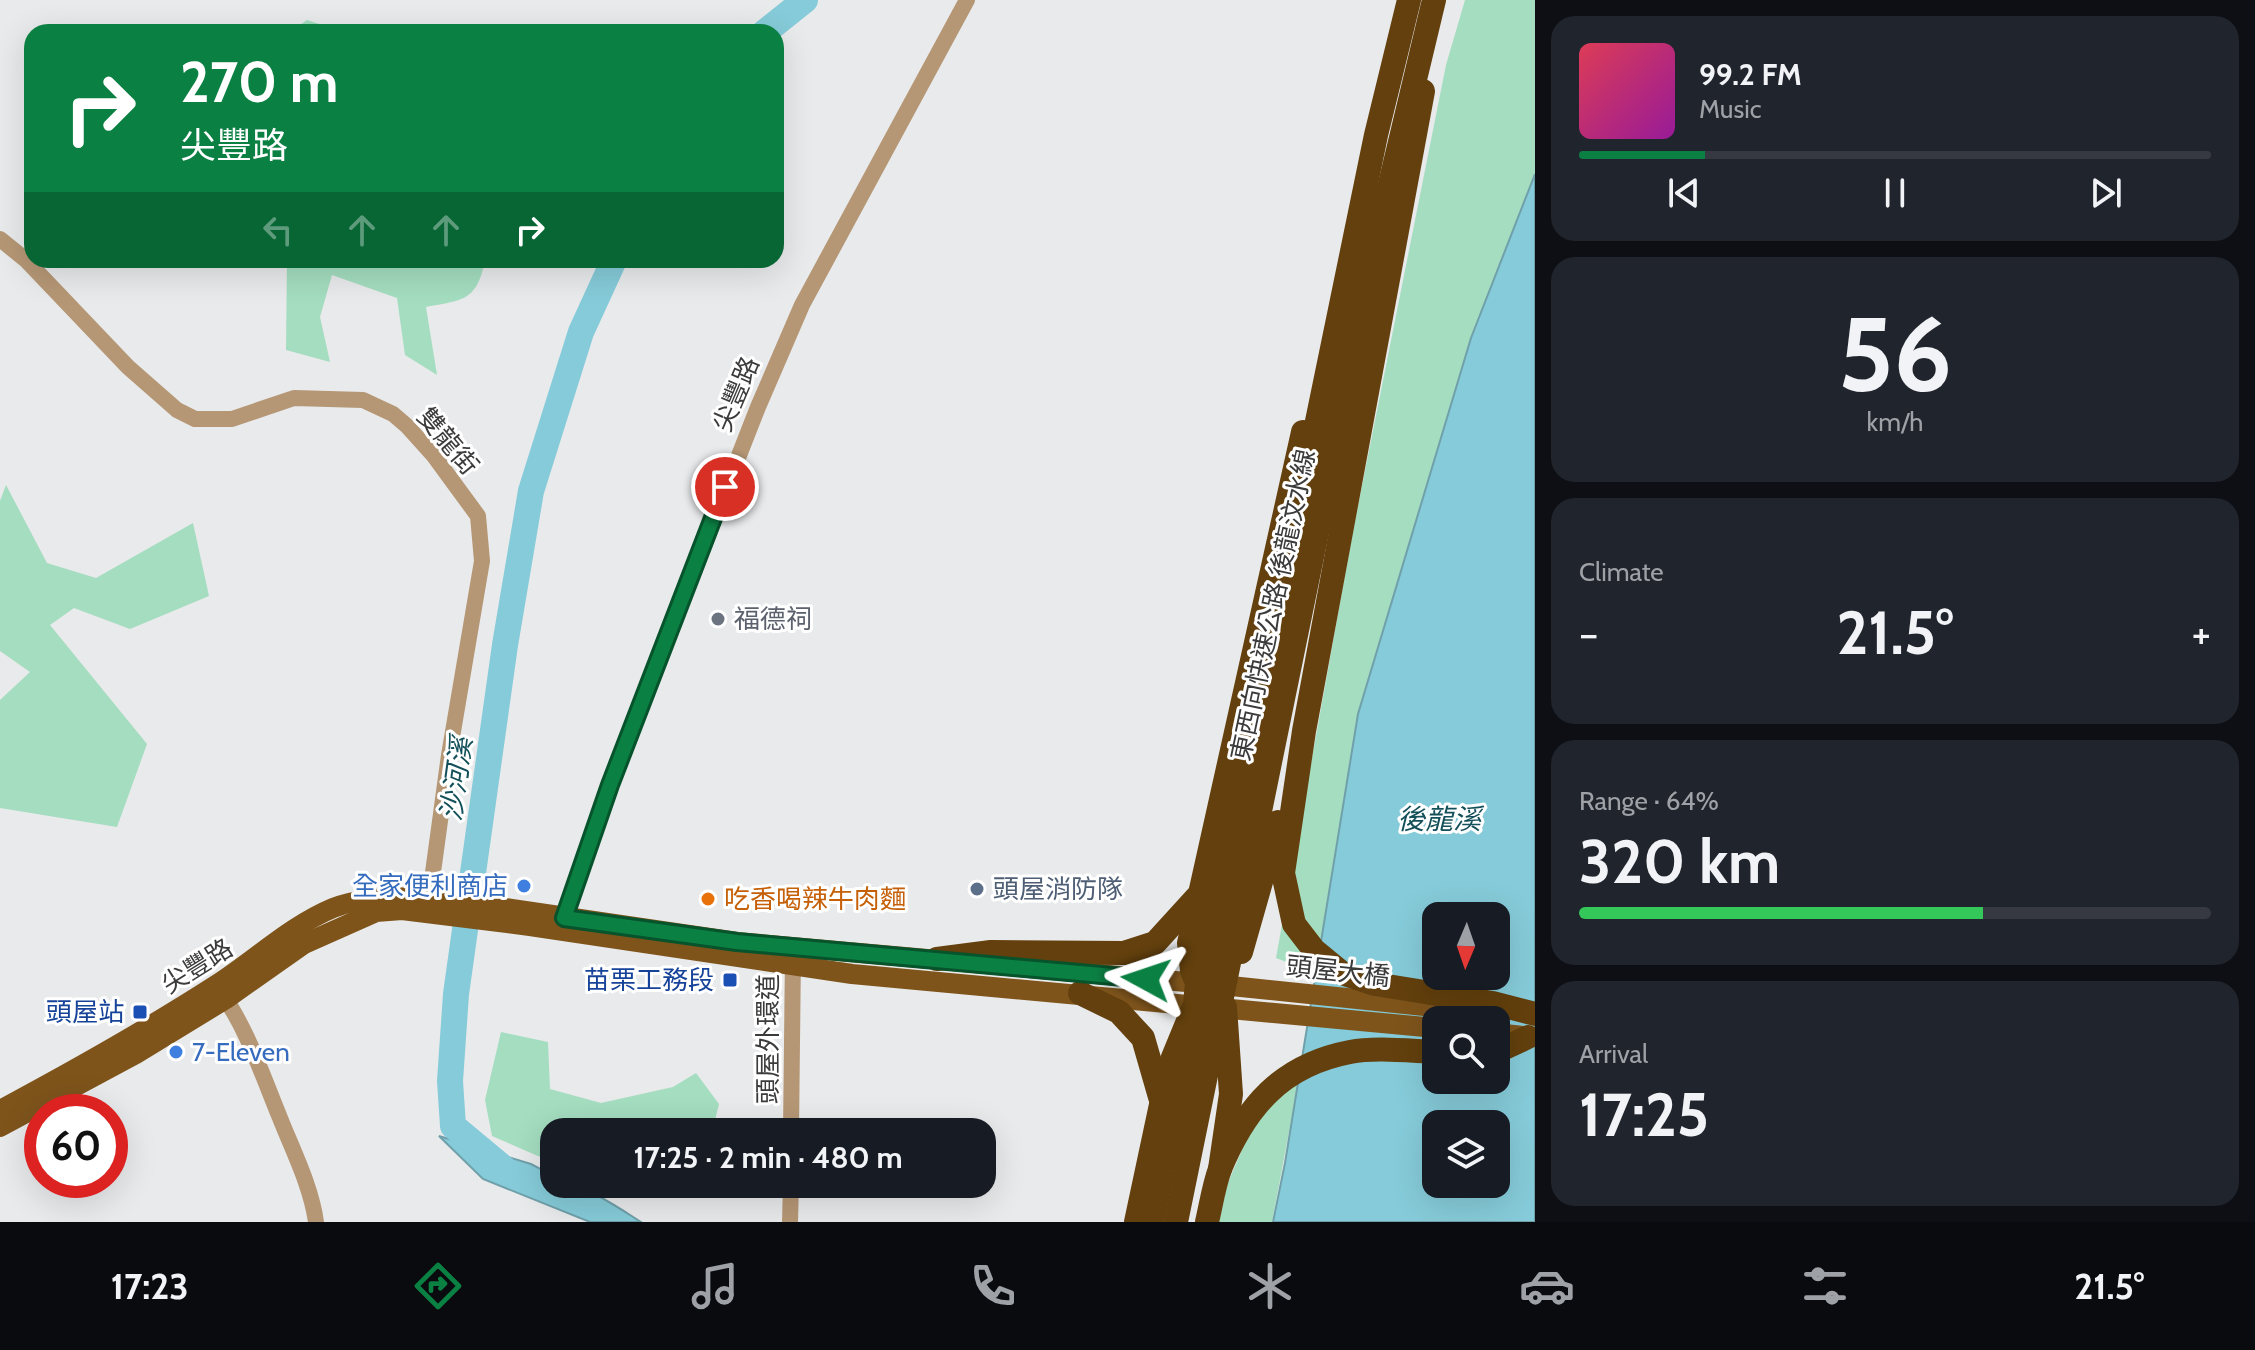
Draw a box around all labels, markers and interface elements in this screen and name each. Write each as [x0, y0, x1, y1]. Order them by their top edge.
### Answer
text: 270 m [180, 48, 338, 116]
icon: right [48, 56, 152, 160]
text: 99.2 FM [1699, 56, 1802, 93]
text: Music [1699, 93, 1762, 125]
text: 尖豐路 [180, 123, 288, 167]
icon: previous [1662, 171, 1706, 215]
icon: pause [1873, 171, 1917, 215]
icon: next [2084, 171, 2128, 215]
icon: left [256, 208, 300, 252]
icon: ahead [340, 208, 384, 252]
icon: ahead [424, 208, 468, 252]
icon: right [508, 208, 552, 252]
text: 56 [1838, 291, 1952, 417]
street label: 尖豐路 [706, 352, 766, 436]
street label: 雙龍街 [411, 401, 485, 481]
text: km/h [1867, 406, 1923, 438]
street label: 東西向快速公路 後龍汶水線 [1224, 446, 1322, 764]
pin [691, 453, 759, 521]
icon: arrive [703, 465, 747, 509]
text: Climate [1579, 556, 1664, 588]
text: 21.5° [1837, 596, 1953, 669]
place label: 福德祠 [734, 603, 812, 635]
text: − [1579, 607, 1598, 660]
text: + [2192, 607, 2211, 660]
marker: 福德祠 [709, 610, 727, 628]
water label: 沙河溪 [433, 731, 479, 823]
text: Range · 64% [1579, 785, 1719, 817]
water label: 後龍溪 [1397, 802, 1485, 836]
text: 320 km [1579, 825, 1780, 898]
place label: 全家便利商店 [352, 870, 508, 902]
place label: 頭屋消防隊 [993, 873, 1123, 905]
marker: 全家便利商店 [515, 877, 533, 895]
marker: 頭屋消防隊 [968, 880, 986, 898]
place label: 吃香喝辣牛肉麵 [724, 883, 906, 915]
marker: 吃香喝辣牛肉麵 [699, 890, 717, 908]
north arrow [1422, 902, 1510, 990]
map controls [1422, 902, 1510, 1198]
street label: 尖豐路 [155, 932, 239, 1000]
position arrow [1104, 937, 1188, 1021]
street label: 頭屋大橋 [1285, 950, 1391, 992]
place label: 苗栗工務段 [584, 964, 714, 996]
marker: 苗栗工務段 [721, 971, 739, 989]
street label: 頭屋外環道 [752, 974, 784, 1104]
place label: 頭屋站 [46, 996, 124, 1028]
marker: 頭屋站 [131, 1003, 149, 1021]
button: search [1422, 1006, 1510, 1094]
place label: 7-Eleven [192, 1036, 290, 1068]
text: Arrival [1579, 1038, 1648, 1070]
marker: 7-Eleven [167, 1043, 185, 1061]
text: 17:25 [1579, 1078, 1709, 1151]
speed limit sign: 60 [24, 1094, 128, 1198]
button: layers [1422, 1110, 1510, 1198]
text: 17:25 · 2 min · 480 m [633, 1139, 903, 1176]
icon: directions [410, 1258, 466, 1314]
icon: music [687, 1258, 743, 1314]
icon: phone [965, 1258, 1021, 1314]
icon: climate [1242, 1258, 1298, 1314]
icon: car [1519, 1258, 1575, 1314]
icon: filters [1797, 1258, 1853, 1314]
text: 17:23 [111, 1264, 189, 1308]
text: 21.5° [2074, 1264, 2144, 1308]

